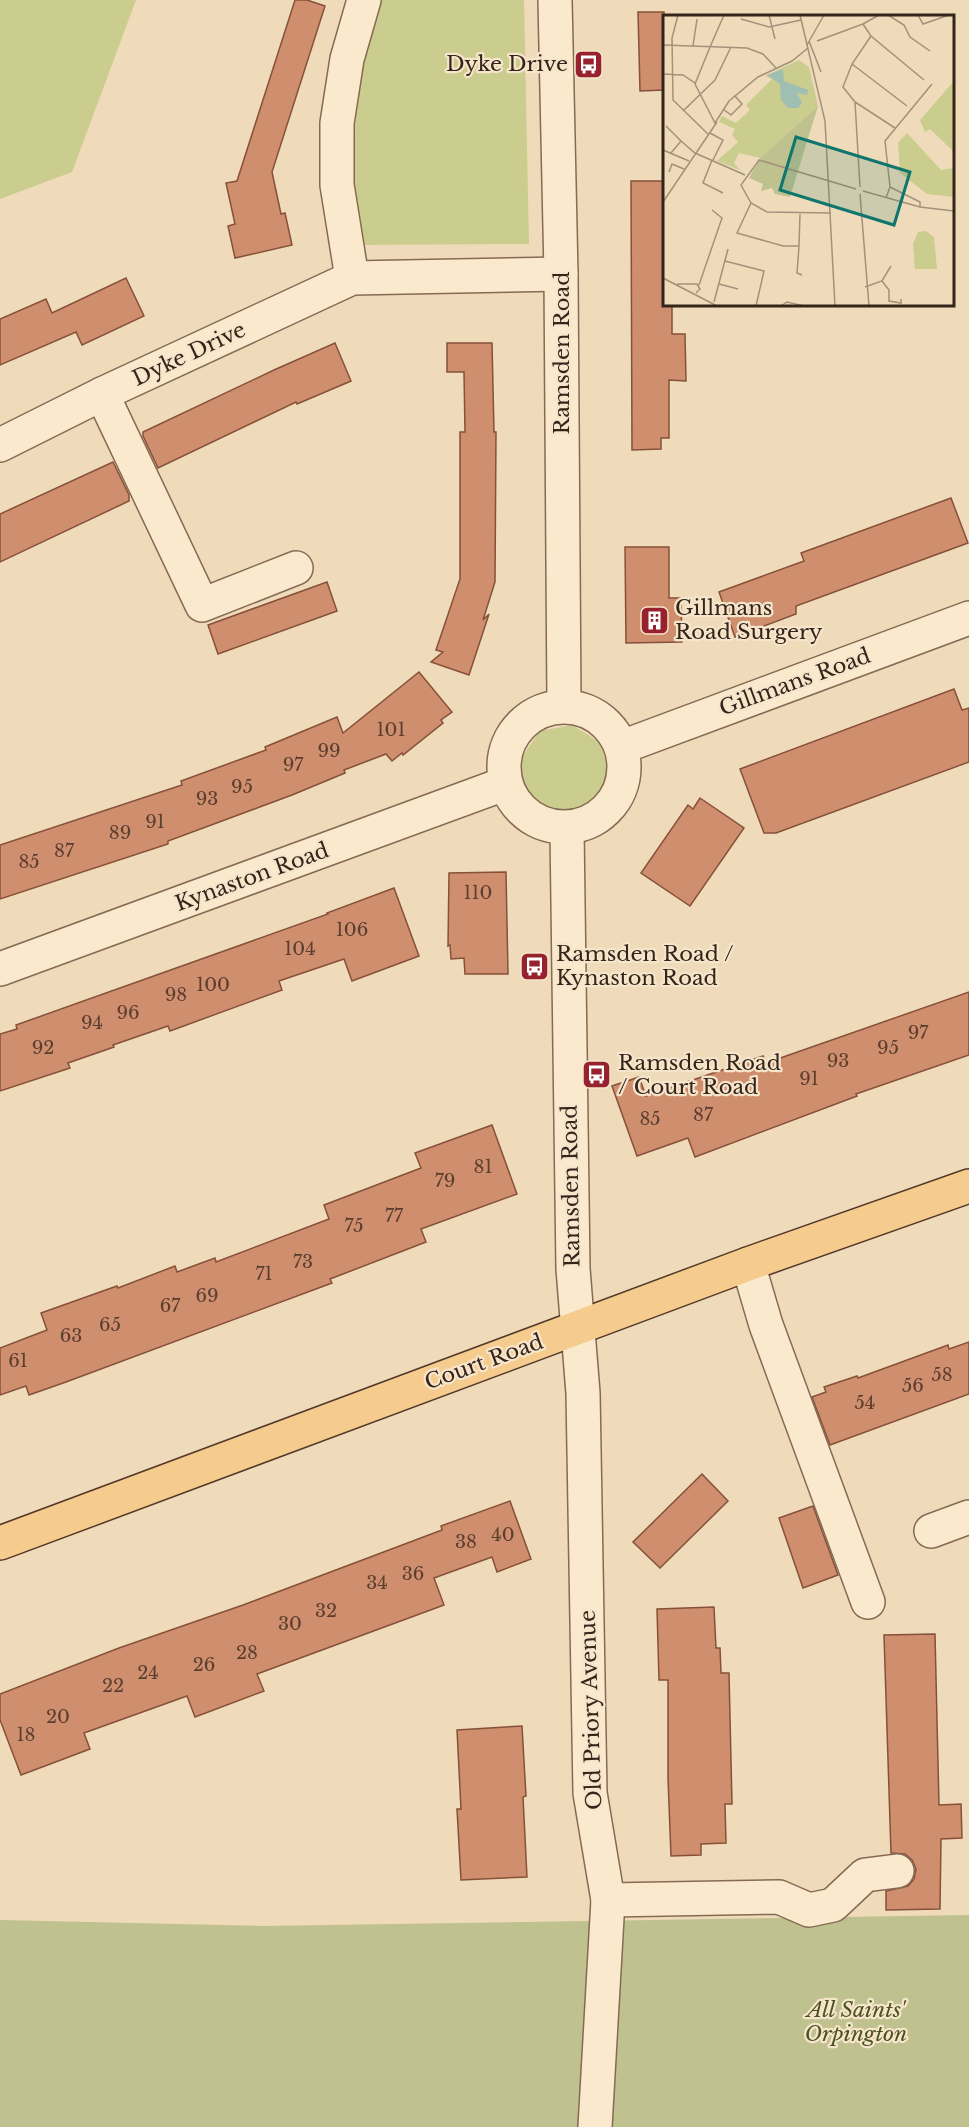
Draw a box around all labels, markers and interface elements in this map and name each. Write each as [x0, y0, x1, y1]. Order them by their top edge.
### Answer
inset map [663, 15, 954, 306]
bus stop icon: Dyke Drive [573, 48, 605, 80]
place label: Dyke Drive [446, 51, 568, 77]
street label: Ramsden Road [549, 272, 575, 434]
street label: Dyke Drive [128, 316, 250, 392]
place label: Gillmans Road Surgery [675, 595, 823, 645]
building icon: Gillmans Road Surgery [638, 604, 670, 636]
street label: Gillmans Road [716, 643, 874, 721]
house number: 101 [377, 719, 405, 741]
house number: 99 [317, 740, 341, 762]
house number: 97 [283, 754, 304, 776]
house number: 95 [231, 776, 253, 798]
house number: 93 [196, 788, 218, 810]
house number: 91 [145, 811, 165, 833]
house number: 89 [109, 822, 131, 844]
street label: Kynaston Road [172, 837, 332, 917]
house number: 87 [54, 840, 75, 862]
house number: 85 [18, 851, 40, 873]
house number: 110 [464, 882, 492, 904]
house number: 106 [336, 919, 368, 941]
house number: 104 [284, 938, 316, 960]
place label: Ramsden Road / Kynaston Road [556, 941, 734, 991]
bus stop icon: Ramsden Road / Kynaston Road [519, 950, 551, 982]
house number: 100 [196, 974, 230, 996]
house number: 98 [165, 984, 187, 1006]
house number: 96 [116, 1002, 140, 1024]
house number: 94 [81, 1012, 103, 1034]
house number: 97 [908, 1022, 929, 1044]
house number: 92 [32, 1037, 54, 1059]
house number: 95 [877, 1037, 899, 1059]
place label: Ramsden Road / Court Road [618, 1050, 781, 1100]
house number: 93 [827, 1050, 849, 1072]
bus stop icon: Ramsden Road / Court Road [581, 1059, 613, 1091]
house number: 91 [799, 1068, 819, 1090]
street label: Ramsden Road [557, 1104, 585, 1268]
house number: 87 [693, 1104, 714, 1126]
house number: 85 [639, 1108, 661, 1130]
house number: 81 [474, 1156, 492, 1178]
house number: 79 [435, 1170, 455, 1192]
house number: 77 [385, 1205, 404, 1227]
house number: 75 [344, 1215, 364, 1237]
house number: 73 [293, 1251, 313, 1273]
house number: 71 [255, 1263, 273, 1285]
house number: 69 [195, 1285, 219, 1307]
house number: 67 [160, 1295, 181, 1317]
house number: 65 [99, 1314, 121, 1336]
house number: 63 [60, 1325, 82, 1347]
street label: Court Road [421, 1328, 547, 1396]
house number: 61 [8, 1350, 28, 1372]
house number: 58 [931, 1364, 953, 1386]
house number: 56 [902, 1375, 924, 1397]
house number: 54 [855, 1392, 875, 1414]
house number: 40 [491, 1524, 515, 1546]
house number: 38 [455, 1531, 477, 1553]
house number: 36 [402, 1563, 424, 1585]
house number: 34 [366, 1572, 388, 1594]
house number: 32 [315, 1600, 337, 1622]
street label: Old Priory Avenue [575, 1610, 607, 1810]
house number: 30 [278, 1613, 302, 1635]
house number: 28 [236, 1642, 258, 1664]
house number: 26 [193, 1654, 215, 1676]
house number: 24 [137, 1662, 159, 1684]
house number: 22 [102, 1675, 124, 1697]
house number: 20 [46, 1706, 70, 1728]
house number: 18 [17, 1724, 35, 1746]
park label: All Saints' Orpington [804, 1997, 907, 2047]

